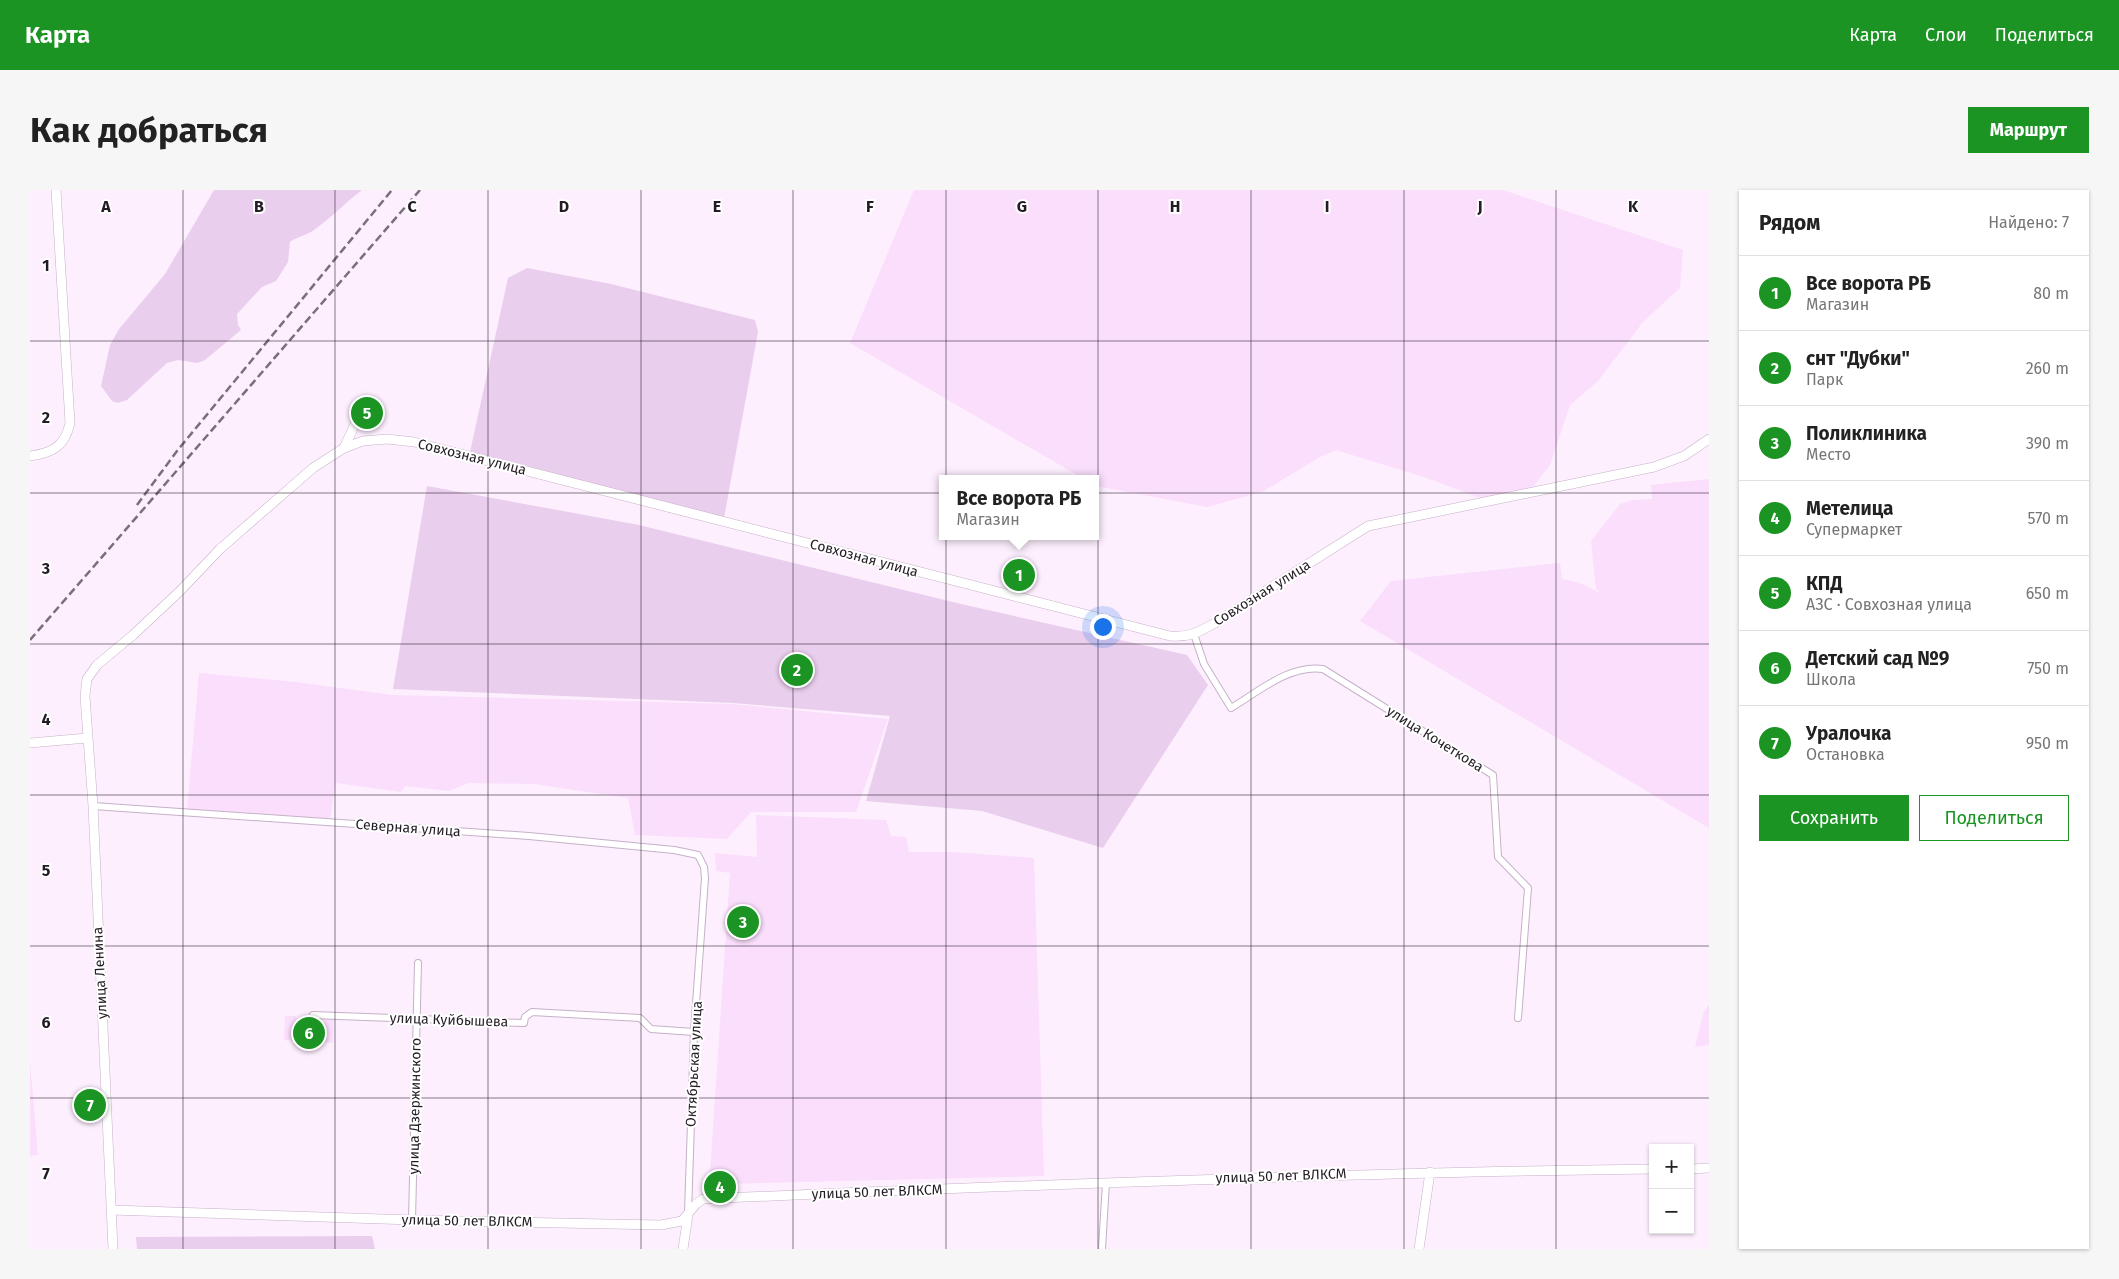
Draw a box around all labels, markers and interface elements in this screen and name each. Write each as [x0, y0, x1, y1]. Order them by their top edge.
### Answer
text: Карта [25, 21, 90, 49]
text: Карта [1849, 24, 1897, 46]
text: Слои [1925, 24, 1967, 46]
text: Поделиться [1995, 24, 2094, 46]
button: Маршрут [1968, 107, 2089, 153]
text: Как добраться [30, 109, 268, 151]
text: A [100, 197, 111, 216]
text: B [254, 197, 264, 216]
text: C [407, 197, 417, 216]
text: D [559, 197, 569, 216]
text: E [713, 197, 721, 216]
text: F [866, 197, 874, 216]
text: G [1017, 197, 1027, 216]
text: H [1170, 197, 1180, 216]
text: I [1325, 197, 1329, 216]
text: J [1476, 197, 1483, 216]
text: K [1628, 197, 1639, 216]
text: Рядом [1759, 210, 1820, 236]
text: Найдено: 7 [1988, 213, 2069, 232]
text: 1 [42, 256, 50, 275]
text: Все ворота РБ [1806, 272, 1931, 295]
text: 1 [1771, 284, 1779, 303]
text: 80 m [2033, 284, 2069, 303]
text: Магазин [1806, 295, 1869, 314]
text: снт "Дубки" [1806, 347, 1910, 370]
text: 2 [1771, 359, 1779, 378]
text: 260 m [2026, 359, 2069, 378]
text: Парк [1806, 370, 1843, 389]
pin: 5 [351, 394, 383, 432]
text: 2 [42, 408, 50, 427]
text: Поликлиника [1806, 422, 1927, 445]
text: 3 [1771, 434, 1779, 453]
text: 390 m [2026, 434, 2069, 453]
street label: Совхозная улица [416, 435, 528, 479]
text: Место [1806, 445, 1851, 464]
popup [939, 475, 1099, 540]
text: Все ворота РБ [957, 487, 1081, 510]
text: Метелица [1806, 497, 1894, 520]
text: 4 [1770, 509, 1780, 528]
text: 570 m [2028, 509, 2069, 528]
text: Магазин [957, 510, 1020, 529]
text: Супермаркет [1806, 520, 1902, 539]
street label: Совхозная улица [808, 535, 920, 581]
pin: 1 [1003, 556, 1035, 594]
street label: Совхозная улица [1210, 556, 1314, 630]
text: 3 [41, 559, 50, 578]
text: КПД [1806, 572, 1842, 595]
text: 5 [1771, 584, 1779, 603]
text: 650 m [2026, 584, 2069, 603]
text: АЗС · Совхозная улица [1806, 595, 1972, 614]
your location [1090, 614, 1116, 640]
text: Детский сад №9 [1806, 647, 1950, 670]
pin: 2 [781, 651, 813, 689]
text: 6 [1770, 659, 1780, 678]
text: 750 m [2027, 659, 2069, 678]
text: Школа [1806, 670, 1856, 689]
street label: улица Кочеткова [1383, 702, 1487, 776]
text: 4 [41, 710, 51, 729]
text: Уралочка [1806, 722, 1891, 745]
text: 7 [1771, 734, 1779, 753]
text: 950 m [2026, 734, 2069, 753]
text: Остановка [1806, 745, 1885, 764]
button: Сохранить [1759, 795, 1909, 841]
button: Поделиться [1919, 795, 2069, 841]
street label: Северная улица [355, 816, 461, 840]
text: 5 [42, 861, 51, 880]
pin: 3 [727, 903, 759, 941]
street label: улица Ленина [89, 927, 111, 1019]
street label: Октябрьская улица [682, 1001, 706, 1127]
street label: улица Куйбышева [389, 1009, 509, 1031]
text: 6 [41, 1013, 51, 1032]
pin: 6 [293, 1014, 325, 1052]
street label: улица Дзержинского [405, 1038, 425, 1174]
pin: 7 [74, 1086, 106, 1124]
map controls [1649, 1144, 1694, 1234]
button: + [1649, 1144, 1694, 1189]
text: 7 [42, 1164, 50, 1183]
street label: улица 50 лет ВЛКСМ [1215, 1165, 1347, 1187]
pin: 4 [704, 1168, 736, 1206]
street label: улица 50 лет ВЛКСМ [811, 1181, 943, 1203]
button: − [1649, 1189, 1694, 1234]
street label: улица 50 лет ВЛКСМ [401, 1211, 533, 1231]

